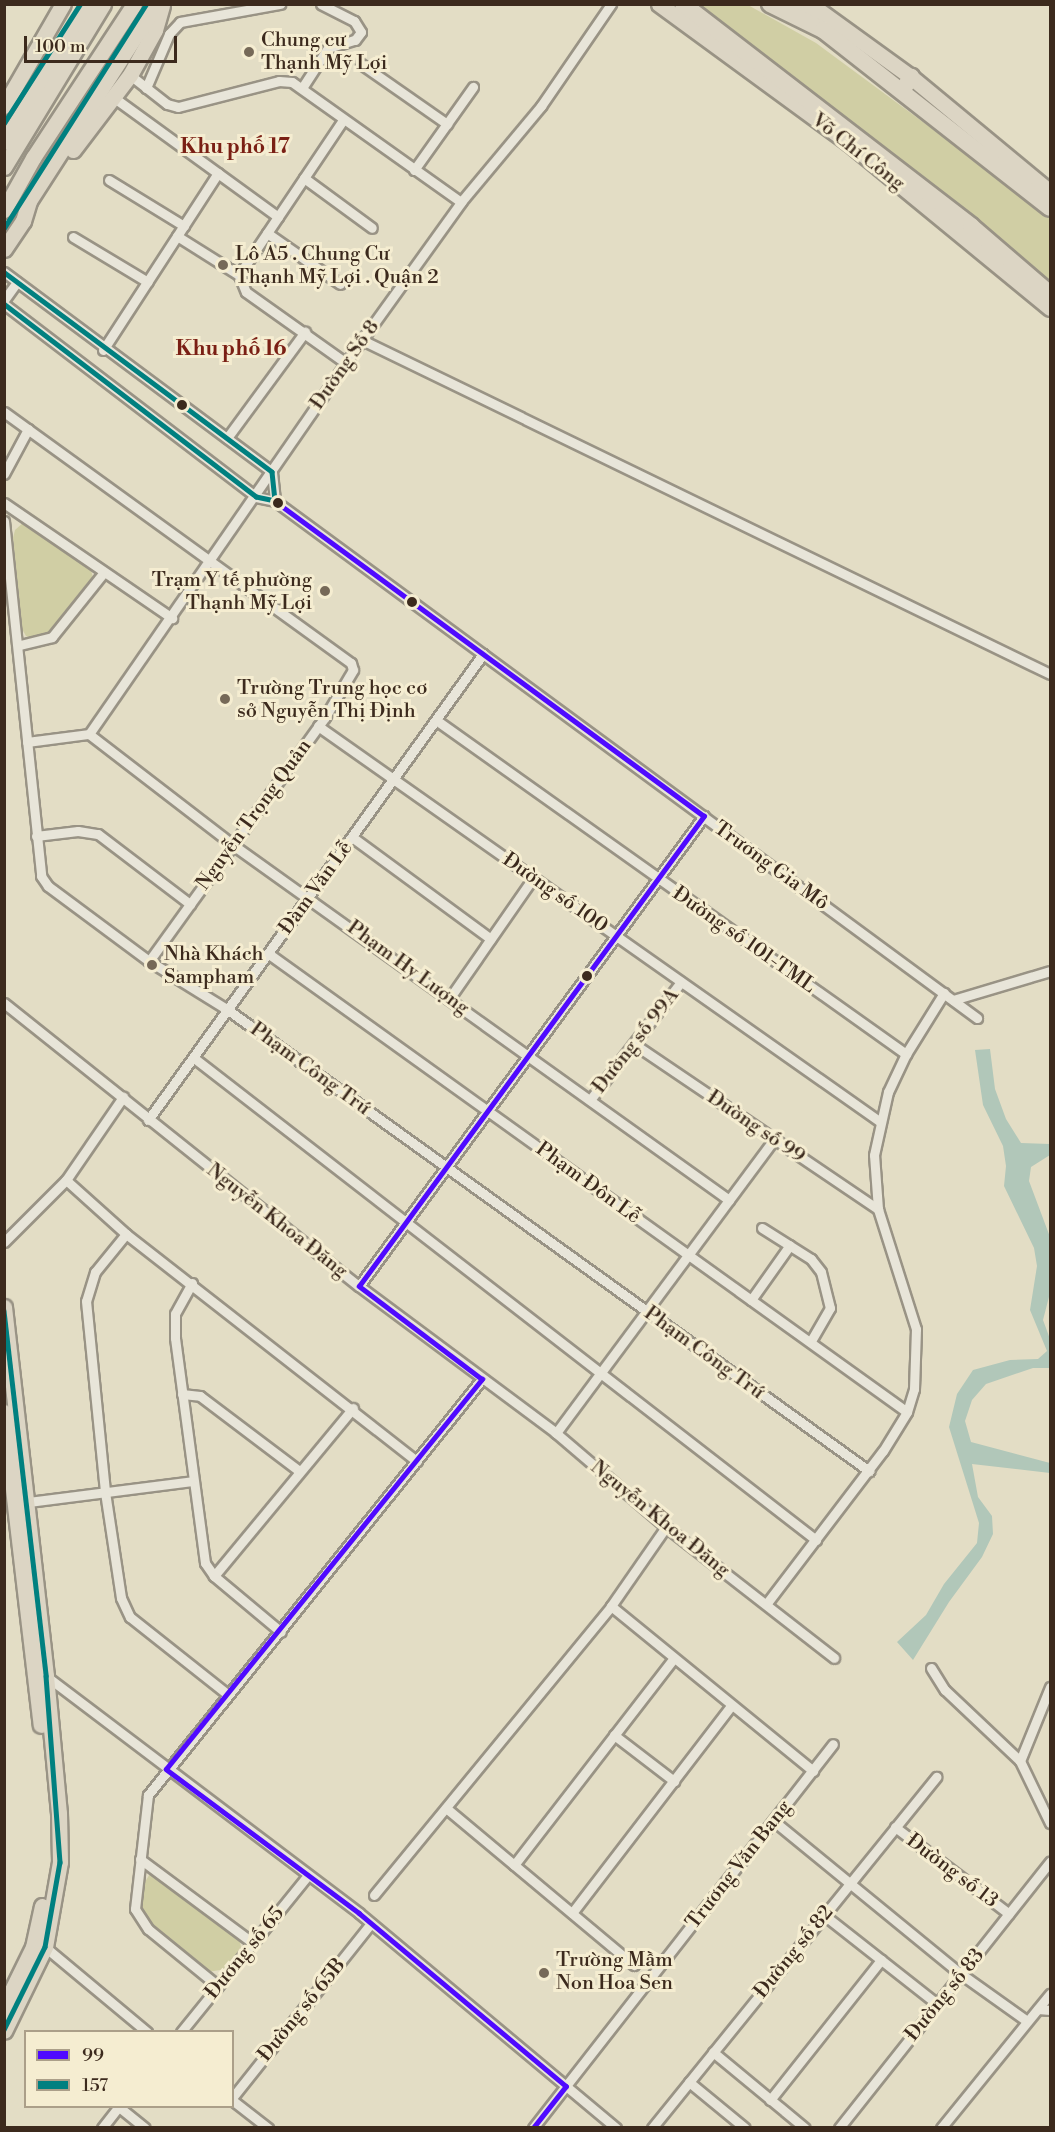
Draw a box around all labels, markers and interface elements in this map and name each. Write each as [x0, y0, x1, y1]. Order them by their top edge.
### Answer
scale bar [27, 24, 180, 62]
place label: Chung cư Thạnh Mỹ Lợi [261, 28, 387, 75]
text: 100 m [35, 35, 86, 58]
marker: Chung cư Thạnh Mỹ Lợi [242, 45, 256, 59]
street label: Võ Chí Công [807, 108, 909, 196]
district label: Khu phố 17 [180, 134, 290, 160]
place label: Lô A5 . Chung Cư Thạnh Mỹ Lợi . Quận 2 [235, 242, 439, 289]
marker: Lô A5 . Chung Cư Thạnh Mỹ Lợi . Quận 2 [216, 258, 230, 272]
street label: Đường Số 8 [305, 316, 385, 414]
district label: Khu phố 16 [176, 336, 286, 362]
unlabelled marker [176, 399, 188, 411]
unlabelled marker [272, 497, 284, 509]
place label: Trạm Y tế phường Thạnh Mỹ Lợi [152, 568, 312, 615]
marker: Trạm Y tế phường Thạnh Mỹ Lợi [316, 582, 334, 600]
unlabelled marker [406, 596, 418, 608]
place label: Trường Trung học cơ sở Nguyễn Thị Định [237, 676, 427, 723]
marker: Trường Trung học cơ sở Nguyễn Thị Định [218, 692, 232, 706]
street label: Nguyễn Trọng Quản [191, 735, 317, 895]
street label: Trương Gia Mô [709, 816, 833, 916]
street label: Đàm Văn Lễ [274, 837, 358, 939]
street label: Đường số 100 [498, 848, 612, 938]
street label: Đường số 101-TML [668, 882, 820, 998]
street label: Phạm Hy Lượng [342, 916, 474, 1020]
place label: Nhà Khách Sampham [164, 942, 264, 989]
marker: Nhà Khách Sampham [145, 958, 159, 972]
unlabelled marker [581, 970, 593, 982]
street label: Đường số 99A [588, 984, 684, 1098]
street label: Phạm Công Trứ [245, 1017, 375, 1121]
street label: Đường số 99 [702, 1085, 810, 1169]
street label: Phạm Đôn Lễ [531, 1137, 645, 1229]
street label: Nguyễn Khoa Đăng [202, 1159, 352, 1283]
street label: Phạm Công Trứ [639, 1301, 769, 1405]
street label: Nguyễn Khoa Đăng [586, 1456, 734, 1582]
street label: Trương Văn Bang [681, 1796, 797, 1934]
street label: Đường số 13 [902, 1829, 1002, 1913]
street label: Đường số 82 [749, 1901, 839, 2003]
street label: Đương số 65 [200, 1902, 290, 2004]
street label: Đường số 83 [900, 1944, 990, 2046]
place label: Trường Mầm Non Hoa Sen [556, 1949, 673, 1996]
street label: Đường số 65B [253, 1954, 351, 2066]
marker: Trường Mầm Non Hoa Sen [537, 1966, 551, 1980]
legend [24, 2030, 234, 2108]
text: 99 [82, 2044, 104, 2067]
text: 157 [82, 2074, 108, 2097]

